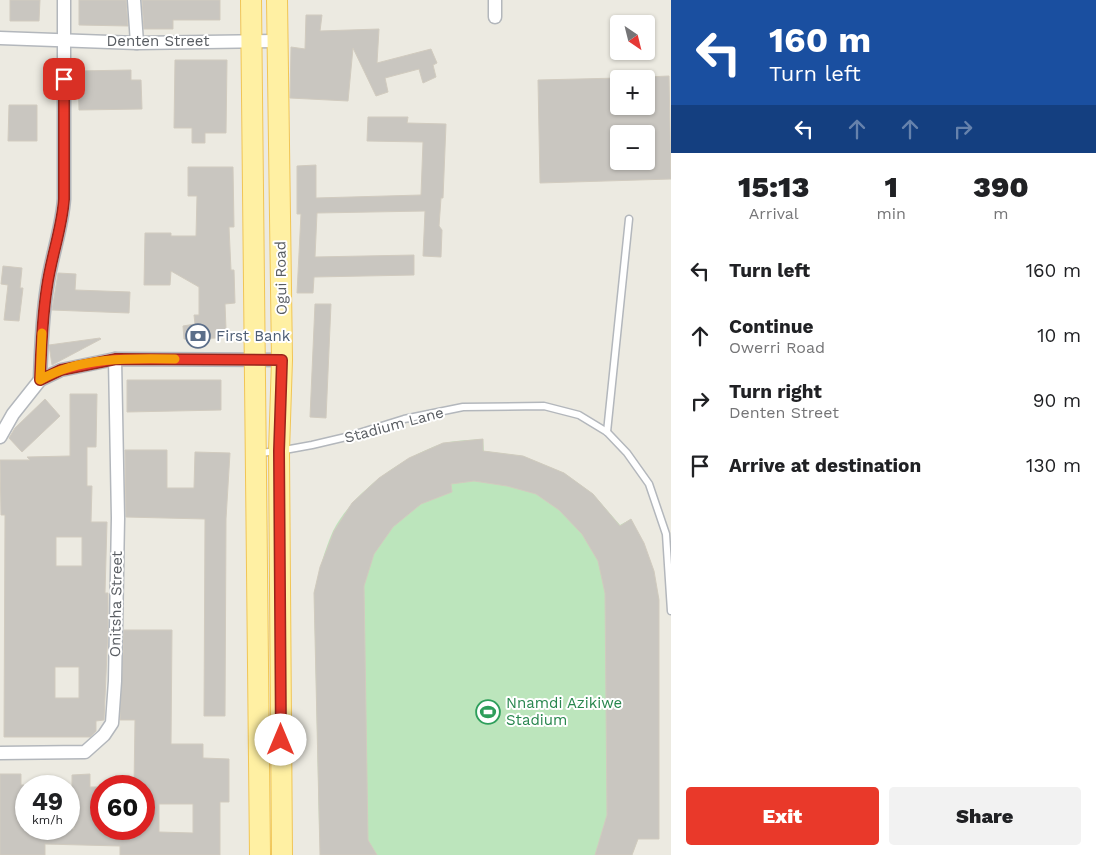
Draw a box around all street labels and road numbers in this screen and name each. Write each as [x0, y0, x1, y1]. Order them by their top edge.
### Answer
street label: Denten Street [106, 32, 210, 50]
street label: Ogui Road [271, 241, 291, 315]
street label: Stadium Lane [342, 403, 446, 447]
street label: Onitsha Street [106, 550, 126, 657]

